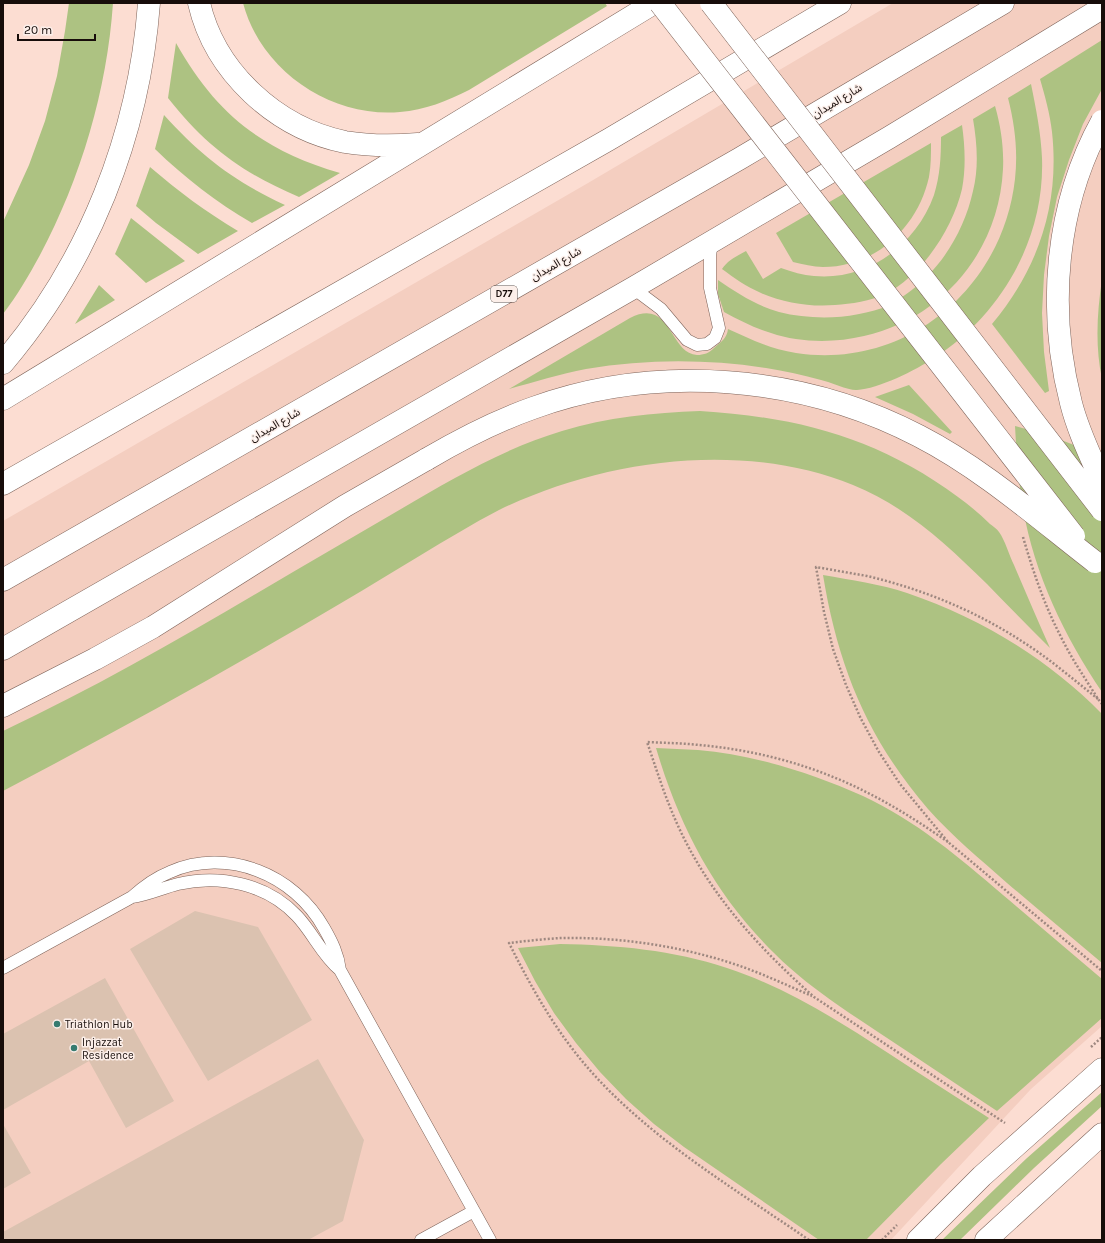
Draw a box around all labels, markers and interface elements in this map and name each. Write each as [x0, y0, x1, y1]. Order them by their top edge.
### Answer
scale bar [18, 16, 95, 42]
text: 20 m [24, 23, 52, 37]
street label: شارع الميدان [810, 81, 865, 122]
street label: شارع الميدان [529, 244, 584, 284]
road number: D77 [491, 286, 517, 302]
street label: شارع الميدان [248, 405, 303, 445]
place label: Triathlon Hub [65, 1018, 133, 1031]
marker: Triathlon Hub [52, 1019, 62, 1029]
place label: Injazzat Residence [82, 1036, 134, 1062]
marker: Injazzat Residence [69, 1043, 79, 1053]

